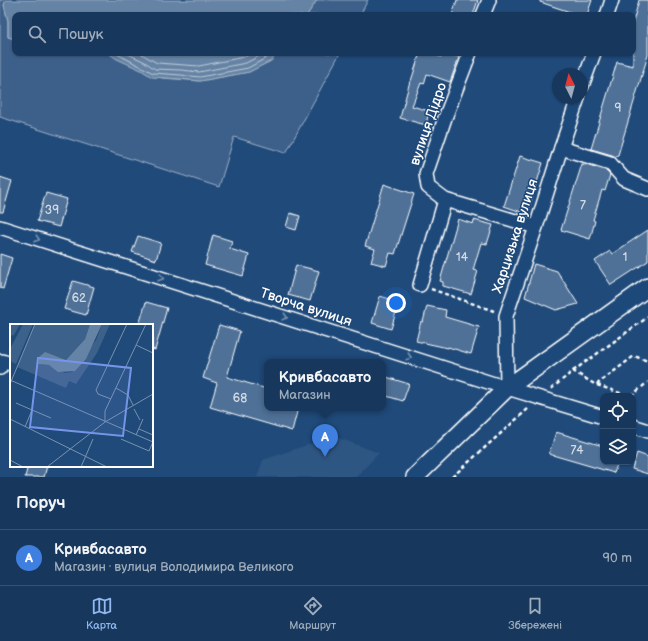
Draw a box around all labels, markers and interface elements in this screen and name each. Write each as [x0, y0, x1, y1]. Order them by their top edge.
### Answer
search box [12, 12, 636, 56]
icon: search [26, 23, 48, 45]
text: Пошук [58, 25, 104, 44]
north arrow [552, 68, 588, 104]
street label: вулиця Дідро [406, 80, 450, 168]
house number: 9 [615, 101, 622, 116]
street label: Харцизька вулиця [489, 176, 542, 295]
house number: 7 [580, 198, 586, 213]
house number: 39 [45, 203, 59, 218]
one-way arrow [33, 234, 40, 243]
house number: 14 [456, 250, 469, 265]
house number: 1 [623, 250, 627, 265]
one-way arrow [157, 273, 164, 282]
street label: Творча вулиця [258, 284, 354, 330]
house number: 62 [72, 291, 86, 306]
your location [386, 293, 406, 313]
one-way arrow [281, 313, 288, 321]
inset map [10, 324, 153, 467]
one-way arrow [405, 352, 412, 361]
popup [264, 359, 386, 411]
text: Кривбасавто [279, 368, 371, 387]
text: Магазин [279, 387, 331, 403]
house number: 68 [233, 391, 247, 406]
map controls [600, 393, 636, 465]
button: locate [600, 393, 636, 429]
pin: A [312, 424, 338, 457]
button: layers [600, 429, 636, 465]
house number: 74 [570, 443, 584, 458]
text: Поруч [16, 493, 66, 513]
text: Кривбасавто [54, 540, 147, 559]
text: A [25, 550, 33, 566]
text: 90 m [603, 550, 632, 566]
text: Магазин · вулиця Володимира Великого [54, 559, 294, 575]
tab: Карта [86, 595, 117, 632]
tab: Маршрут [289, 595, 336, 632]
tab: Збережені [508, 595, 562, 632]

